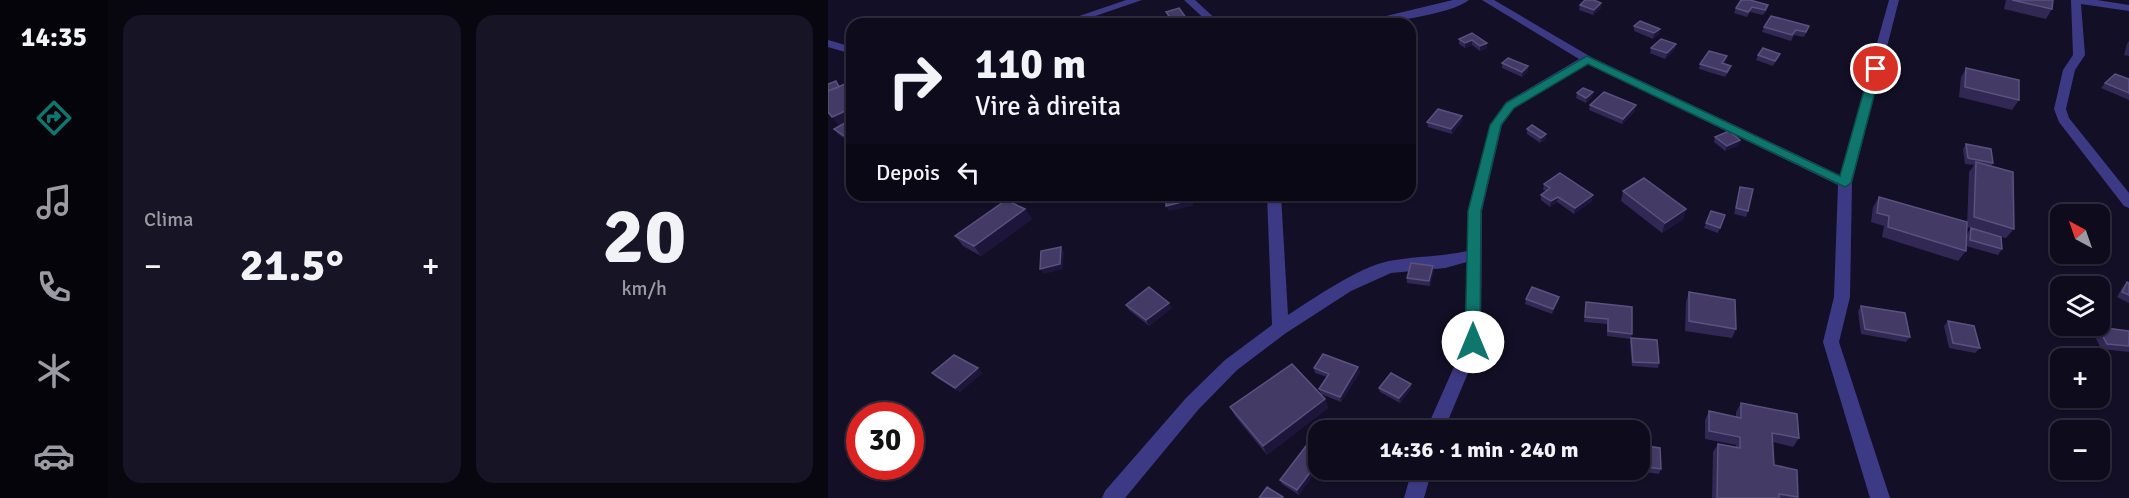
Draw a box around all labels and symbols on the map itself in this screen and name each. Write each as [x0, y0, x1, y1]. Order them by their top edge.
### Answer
pin [1850, 43, 1901, 94]
north arrow [2050, 204, 2110, 264]
position arrow [1441, 310, 1505, 374]
speed limit sign: 30 [846, 402, 924, 480]

